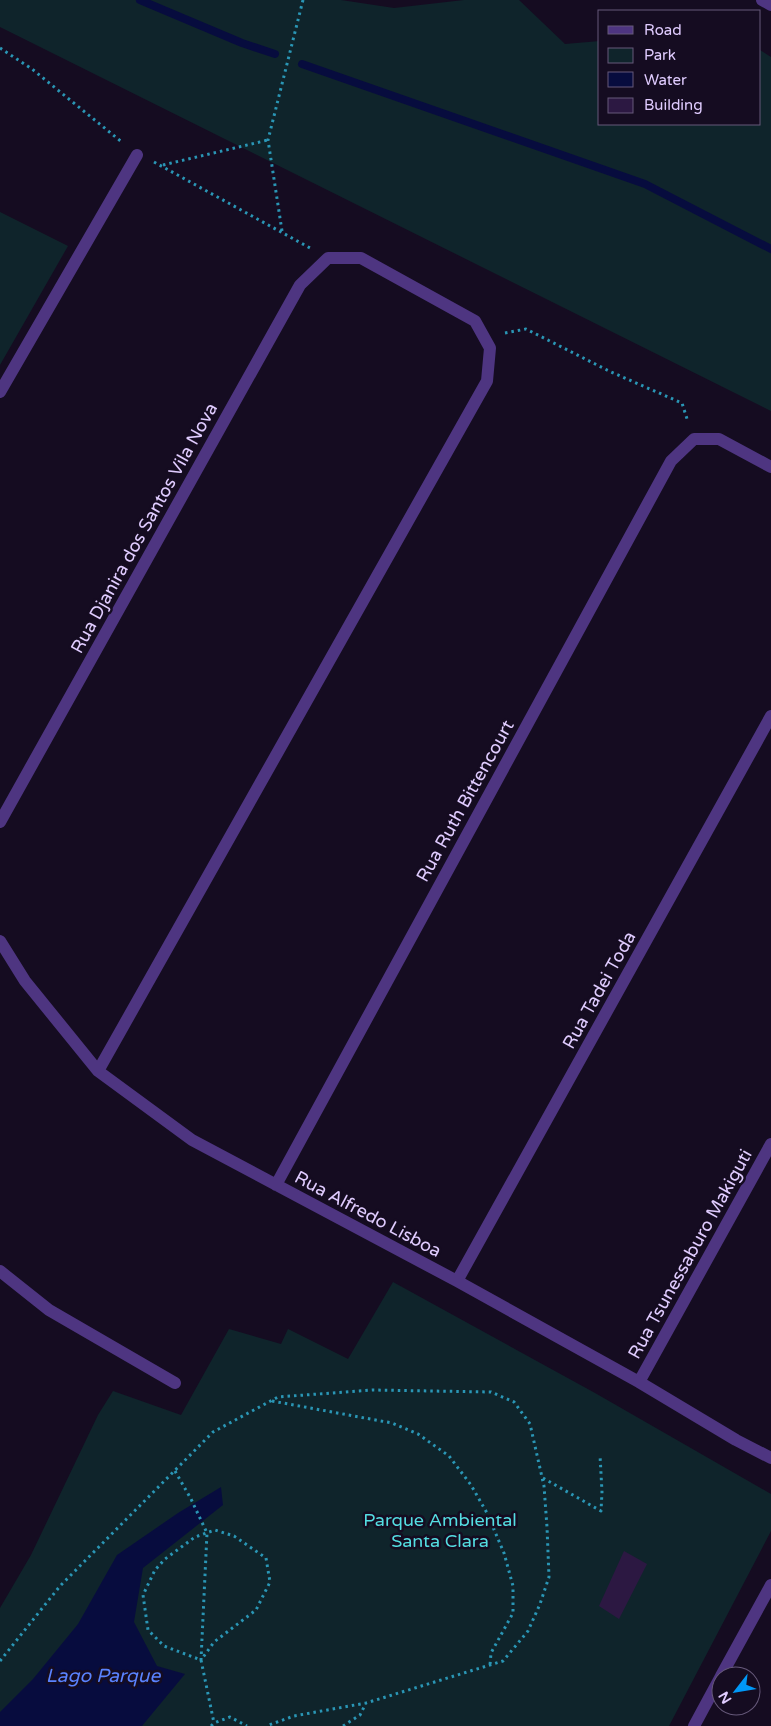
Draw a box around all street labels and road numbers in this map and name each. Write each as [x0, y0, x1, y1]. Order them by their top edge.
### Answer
street label: Rua Djanira dos Santos Vila Nova [66, 399, 222, 657]
street label: Rua Ruth Bittencourt [411, 716, 519, 886]
street label: Rua Tadei Toda [558, 927, 640, 1053]
street label: Rua Tsunessaburo Makiguti [623, 1145, 757, 1363]
street label: Rua Alfredo Lisboa [291, 1166, 445, 1262]

